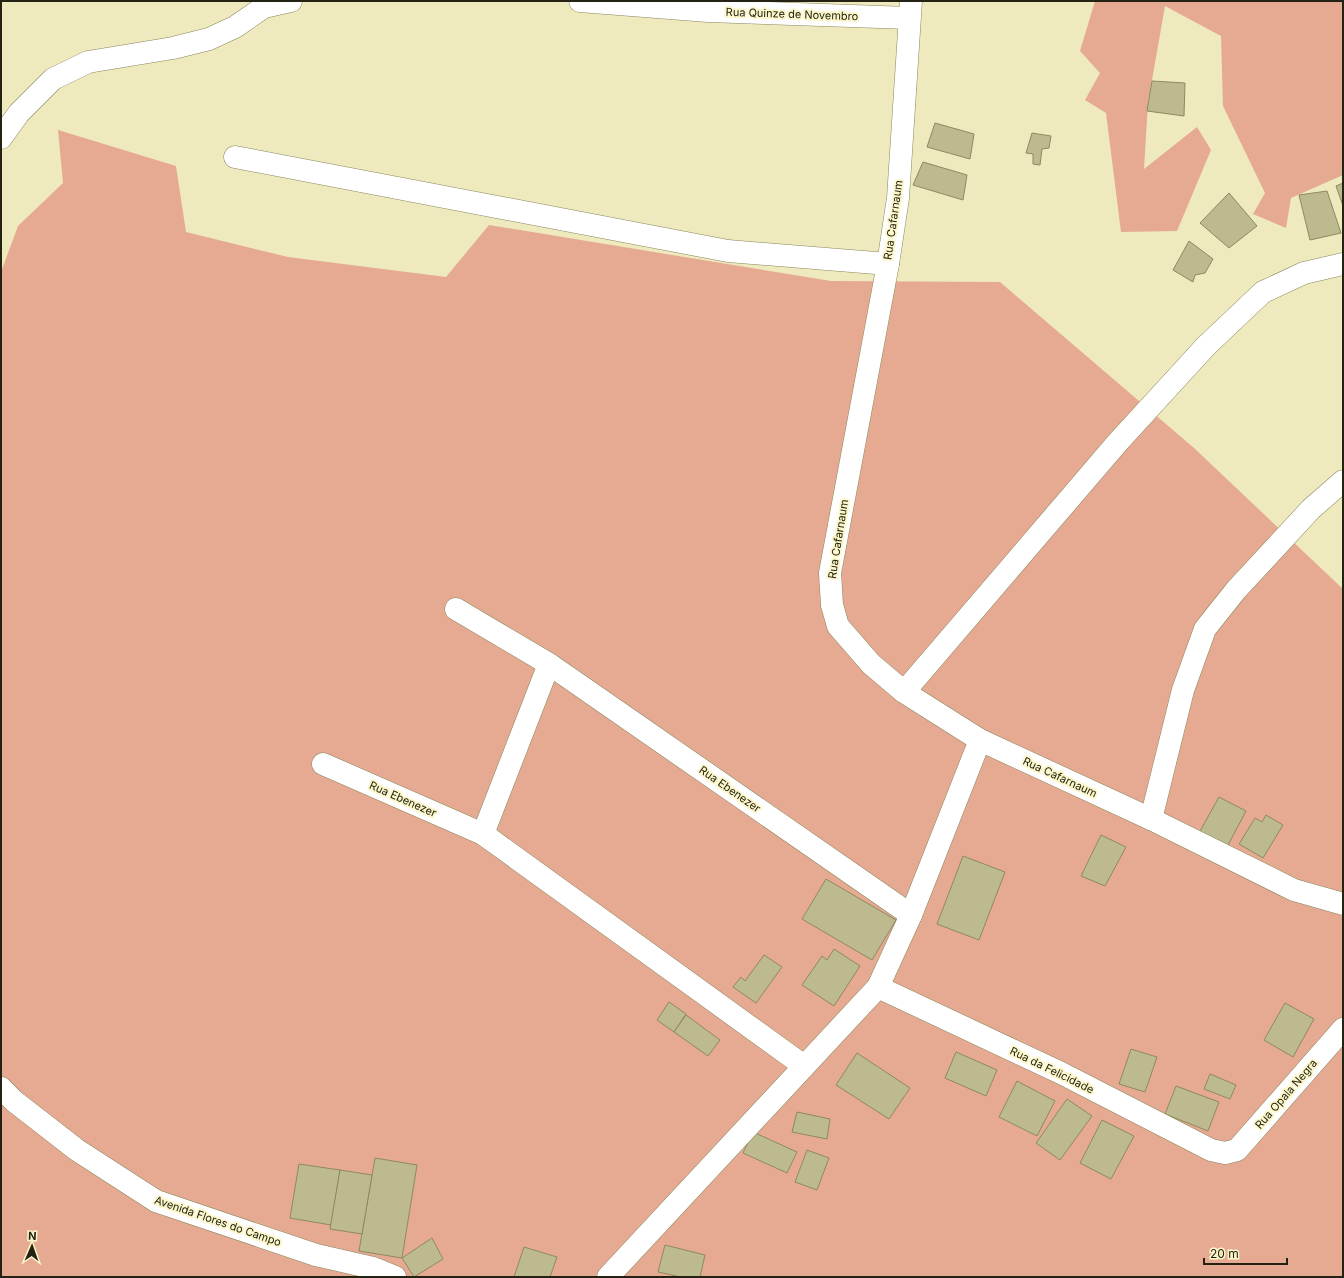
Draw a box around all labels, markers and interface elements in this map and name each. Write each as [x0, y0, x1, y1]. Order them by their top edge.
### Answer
street label: Rua Quinze de Novembro [726, 5, 859, 23]
street label: Rua Cafarnaum [880, 179, 906, 261]
street label: Rua Cafarnaum [825, 498, 851, 580]
street label: Rua Cafarnaum [1021, 754, 1099, 800]
street label: Rua Ebenezer [697, 763, 763, 815]
street label: Rua Ebenezer [367, 778, 439, 820]
street label: Rua da Felicidade [1008, 1044, 1096, 1096]
street label: Rua Opala Negra [1252, 1056, 1320, 1132]
street label: Avenida Flores do Campo [153, 1193, 284, 1249]
north arrow [12, 1226, 52, 1266]
text: N [28, 1229, 37, 1243]
scale bar [1204, 1240, 1287, 1266]
text: 20 m [1210, 1246, 1239, 1261]

